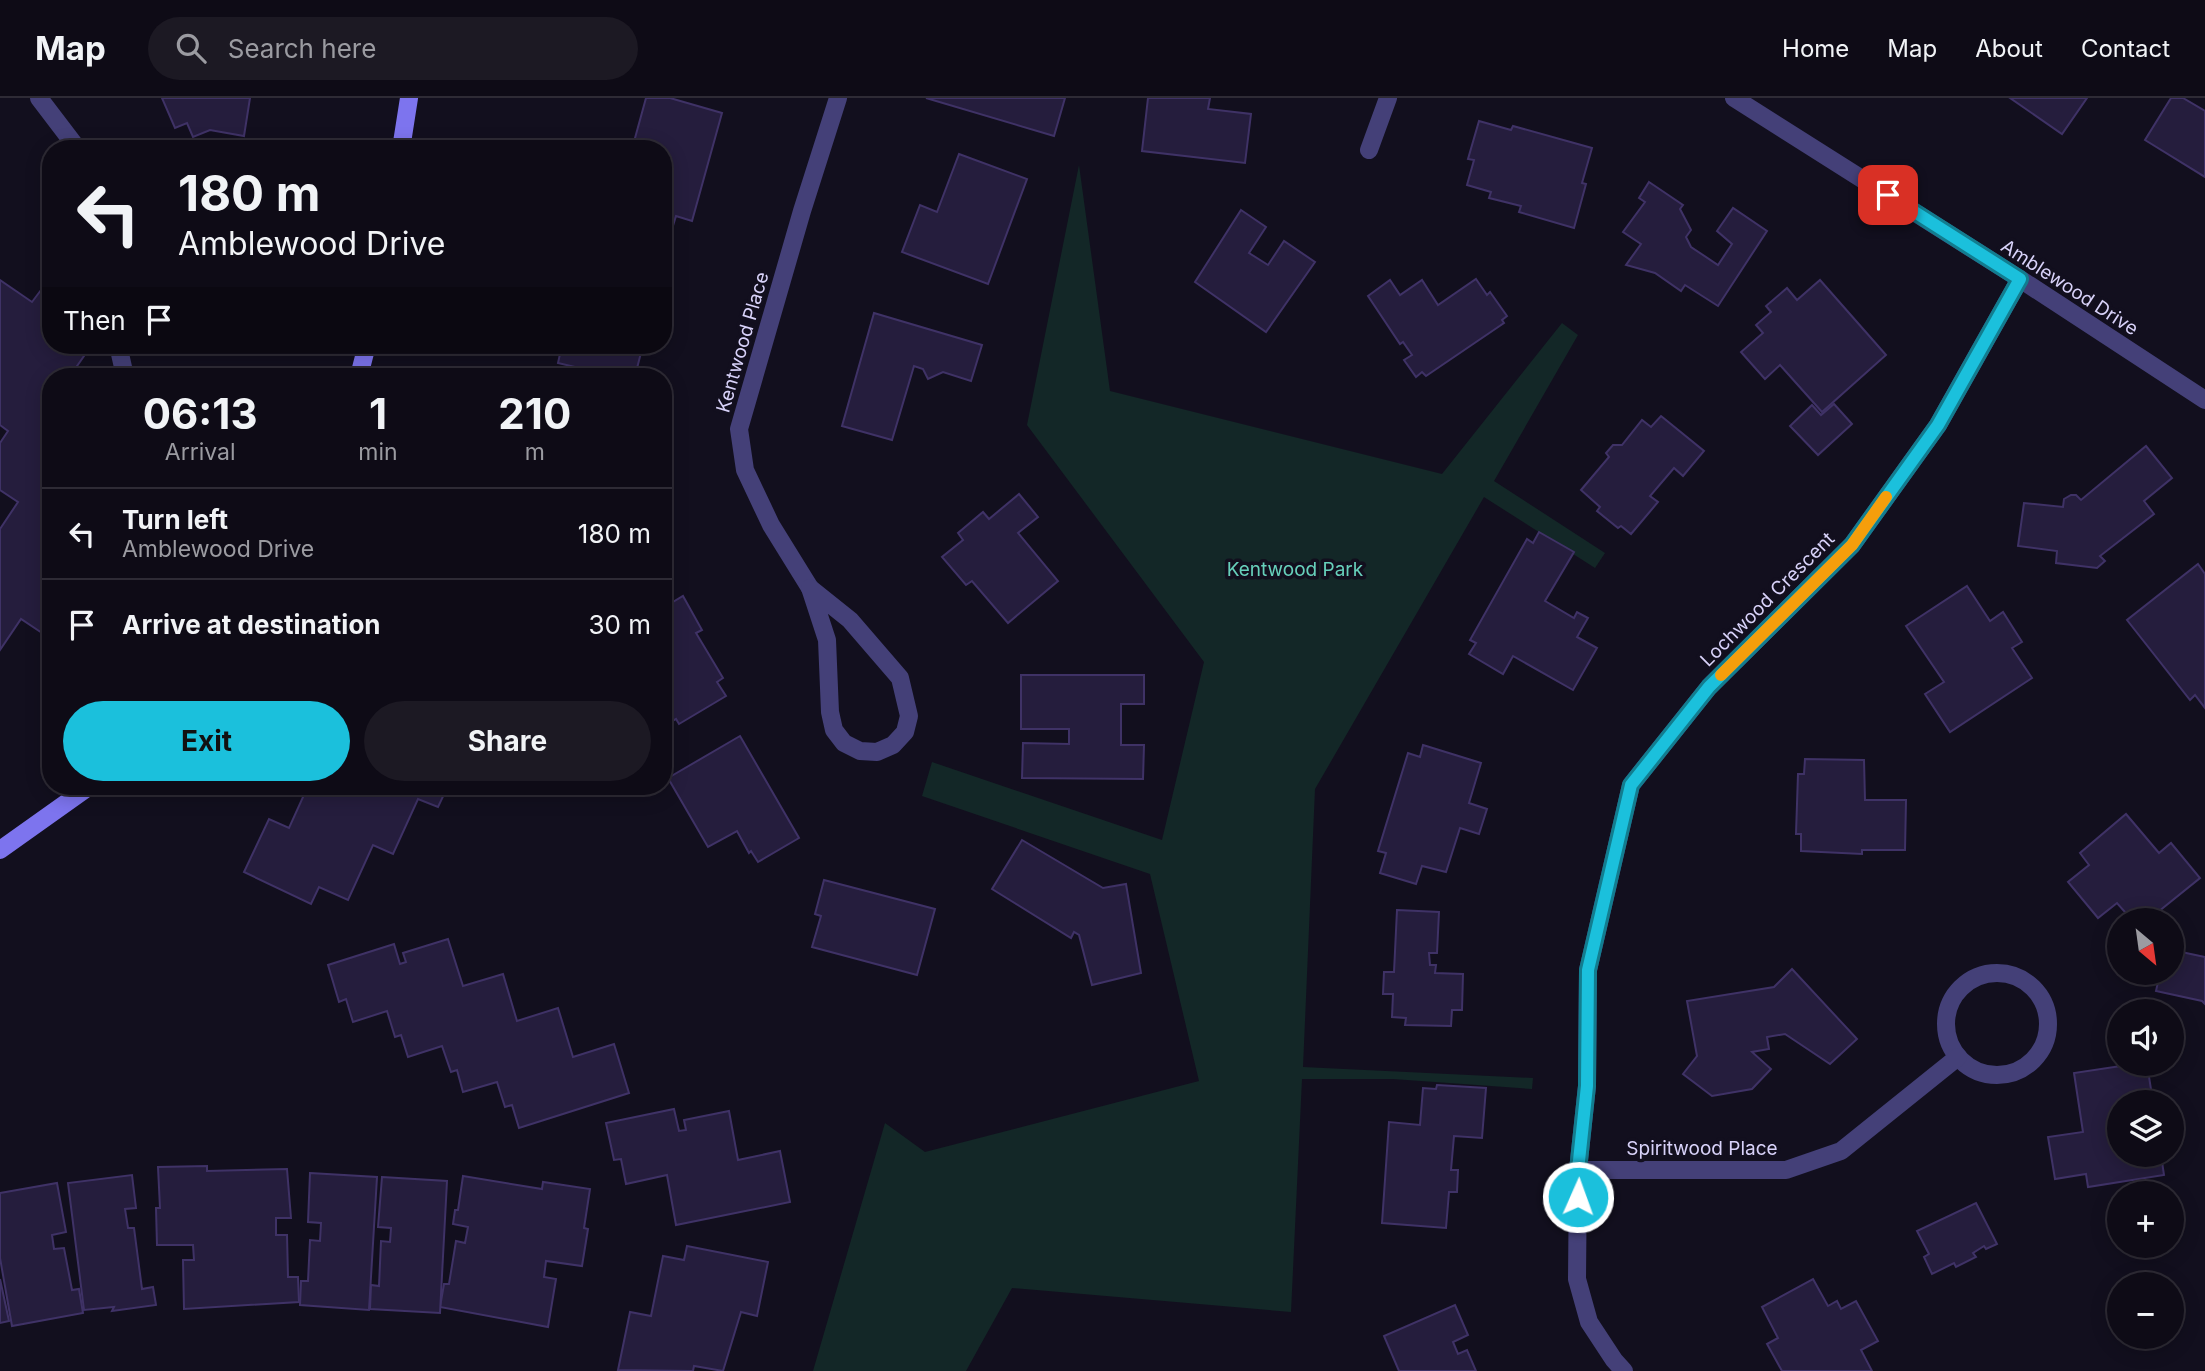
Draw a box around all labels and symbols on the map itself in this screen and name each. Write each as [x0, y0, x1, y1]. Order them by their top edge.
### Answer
pin [1858, 165, 1918, 225]
street label: Amblewood Drive [1997, 235, 2143, 340]
street label: Kentwood Place [711, 269, 774, 415]
street label: Lochwood Crescent [1695, 527, 1839, 671]
park label: Kentwood Park [1227, 558, 1364, 581]
north arrow [2107, 908, 2184, 985]
street label: Spiritwood Place [1626, 1137, 1778, 1160]
position arrow [1541, 1160, 1615, 1234]

